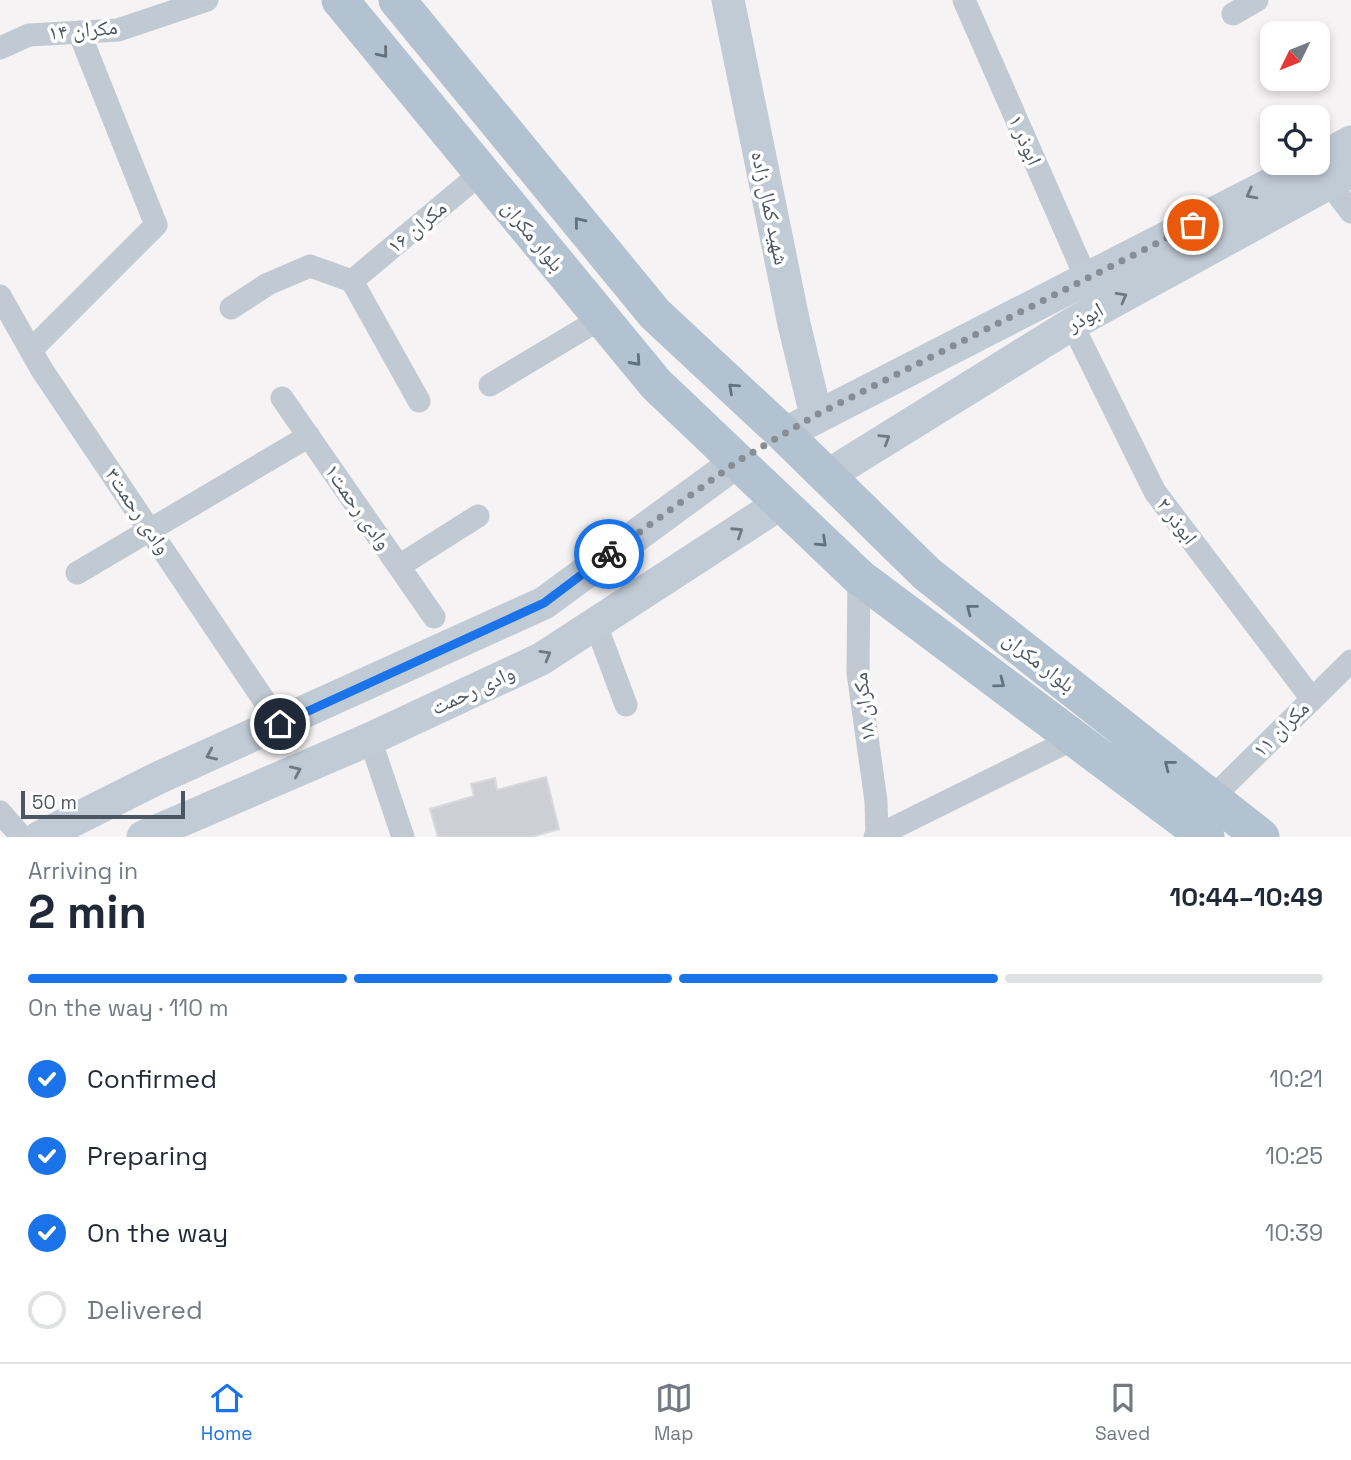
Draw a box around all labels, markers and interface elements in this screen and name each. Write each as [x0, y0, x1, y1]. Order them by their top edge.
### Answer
street label: مکران ۱۴ [47, 13, 119, 46]
north arrow [1260, 21, 1330, 91]
map controls [1260, 21, 1330, 175]
one-way arrow [375, 44, 387, 57]
button: locate [1260, 105, 1330, 175]
street label: ابوذر ۱ [1002, 110, 1048, 169]
street label: شهید کمال زاده [745, 149, 796, 267]
one-way arrow [1246, 186, 1258, 200]
street label: مکران ۱۶ [381, 194, 452, 259]
street label: بلوار مکران [496, 194, 570, 277]
pin [1163, 195, 1223, 255]
icon: bag [1174, 206, 1212, 244]
one-way arrow [575, 217, 587, 230]
one-way arrow [1114, 292, 1127, 305]
street label: ابوذر [1061, 296, 1108, 338]
one-way arrow [628, 353, 640, 366]
one-way arrow [728, 384, 741, 396]
one-way arrow [877, 435, 890, 448]
street label: وادی رحمت۱ [319, 459, 398, 555]
street label: وادی رحمت۳ [100, 462, 177, 559]
street label: ابوذر ۲ [1151, 492, 1204, 550]
courier [574, 519, 644, 589]
one-way arrow [730, 527, 743, 540]
one-way arrow [814, 534, 827, 547]
icon: bike [590, 535, 628, 573]
one-way arrow [966, 604, 979, 617]
street label: بلوار مکران [998, 625, 1081, 698]
one-way arrow [539, 650, 552, 663]
street label: وادی رحمت [427, 658, 519, 721]
street label: مکران ۱۸ [846, 671, 881, 743]
one-way arrow [993, 675, 1005, 687]
pin [250, 694, 310, 754]
street label: مکران ۱۱ [1247, 695, 1315, 763]
icon: home [261, 705, 299, 743]
one-way arrow [205, 747, 218, 761]
one-way arrow [1164, 760, 1177, 773]
one-way arrow [288, 765, 301, 779]
scale bar [21, 788, 186, 820]
text: 50 m [32, 790, 77, 815]
text: Arriving in [28, 856, 138, 886]
text: 10:44–10:49 [1169, 880, 1323, 914]
text: 2 min [28, 883, 147, 941]
text: On the way · 110 m [28, 993, 229, 1023]
icon: check [28, 1060, 66, 1098]
text: Confirmed [87, 1062, 217, 1096]
text: 10:21 [1269, 1064, 1323, 1094]
icon: check [28, 1137, 66, 1175]
text: Preparing [87, 1139, 208, 1173]
text: 10:25 [1265, 1141, 1323, 1171]
icon: check [28, 1214, 66, 1252]
text: On the way [87, 1216, 228, 1250]
text: 10:39 [1265, 1218, 1323, 1248]
text: Delivered [87, 1293, 203, 1327]
tab: Home [201, 1379, 252, 1446]
tab: Map [654, 1379, 693, 1446]
tab: Saved [1095, 1379, 1150, 1446]

